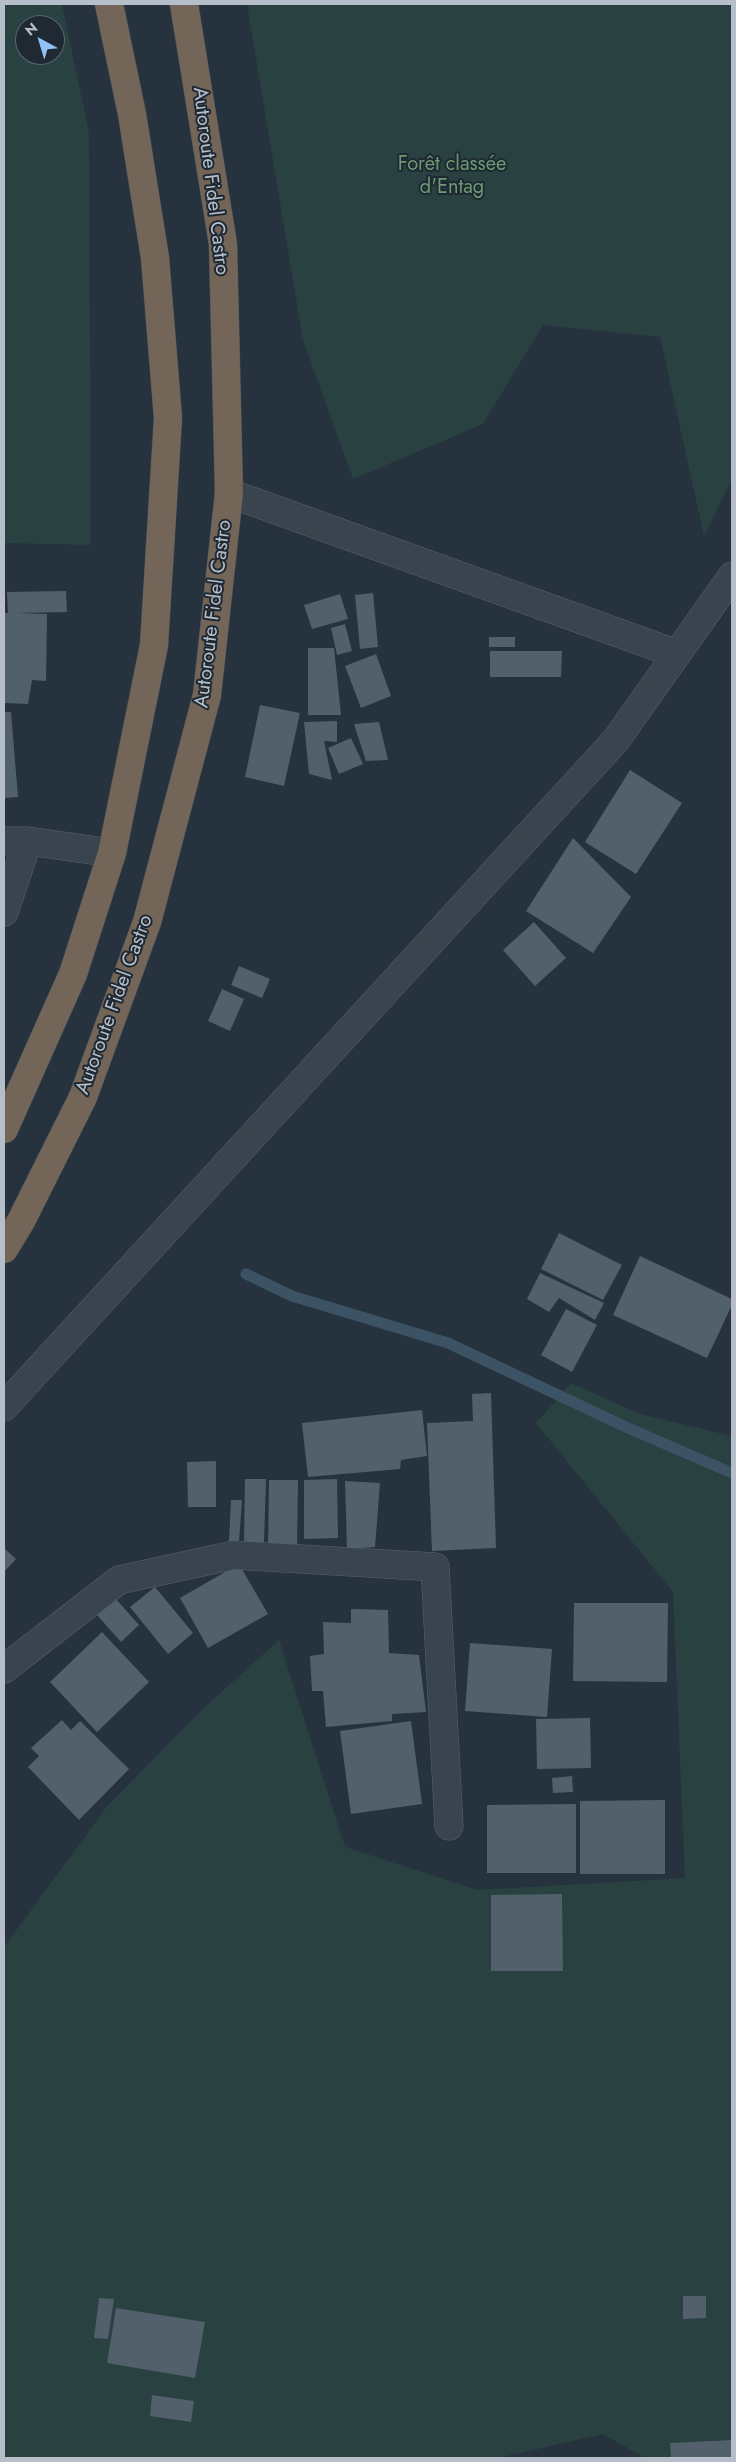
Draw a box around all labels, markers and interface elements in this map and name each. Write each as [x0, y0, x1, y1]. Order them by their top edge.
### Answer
north arrow [15, 15, 65, 65]
text: N [21, 18, 42, 40]
street label: Autoroute Fidel Castro [187, 86, 233, 276]
park label: Forêt classée d'Entag [398, 153, 506, 200]
street label: Autoroute Fidel Castro [191, 519, 237, 709]
street label: Autoroute Fidel Castro [71, 912, 159, 1098]

